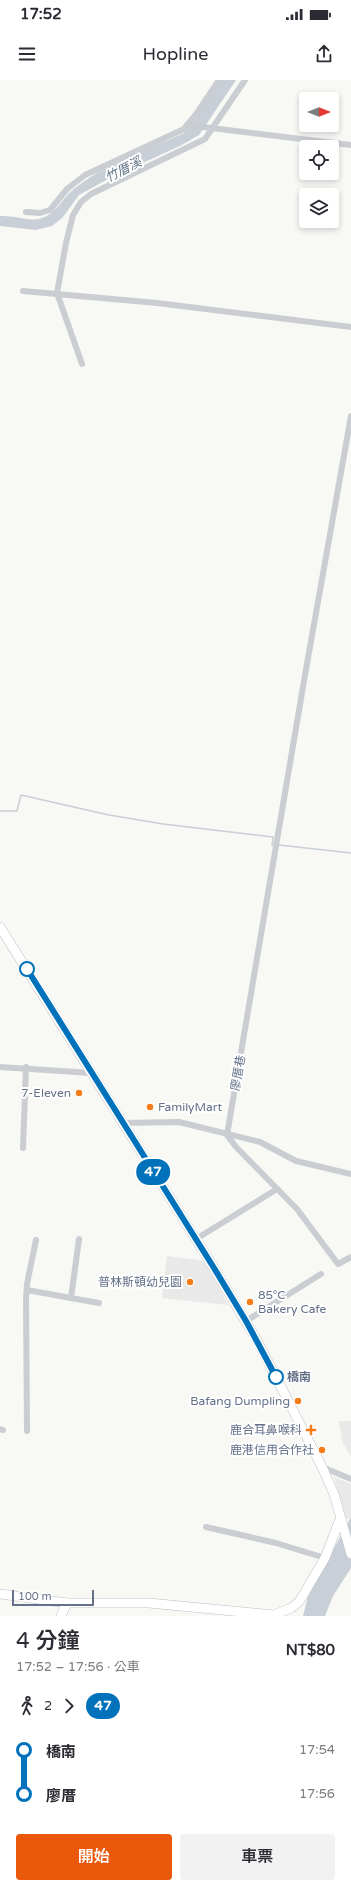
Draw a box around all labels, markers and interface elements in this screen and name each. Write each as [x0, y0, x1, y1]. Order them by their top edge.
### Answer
text: 17:52 [20, 5, 62, 23]
icon: menu [16, 43, 38, 65]
text: Hopline [143, 43, 208, 65]
icon: share [313, 43, 335, 65]
north arrow [299, 92, 339, 132]
map controls [299, 92, 339, 228]
button: locate [299, 140, 339, 180]
water label: 竹厝溪 [102, 153, 146, 186]
button: layers [299, 188, 339, 228]
unlabelled marker [19, 961, 35, 977]
street label: 廖厝巷 [228, 1054, 248, 1092]
place label: 7-Eleven [21, 1086, 71, 1100]
marker: 7-Eleven [74, 1088, 84, 1098]
place label: FamilyMart [158, 1100, 222, 1114]
marker: FamilyMart [145, 1102, 155, 1112]
line badge: 47 [135, 1159, 171, 1185]
text: 47 [144, 1163, 162, 1180]
place label: 普林斯頓幼兒園 [98, 1275, 182, 1289]
marker: 普林斯頓幼兒園 [185, 1277, 195, 1287]
place label: 85°C Bakery Cafe [258, 1288, 327, 1316]
marker: 85°C Bakery Cafe [245, 1297, 255, 1307]
marker: 橋南 [268, 1369, 284, 1385]
place label: 橋南 [287, 1370, 311, 1384]
place label: Bafang Dumpling [190, 1394, 290, 1408]
marker: Bafang Dumpling [293, 1396, 303, 1406]
place label: 鹿合耳鼻喉科 [230, 1423, 302, 1437]
marker: 鹿合耳鼻喉科 [305, 1424, 317, 1436]
place label: 鹿港信用合作社 [230, 1443, 314, 1457]
marker: 鹿港信用合作社 [317, 1445, 327, 1455]
scale bar [12, 1588, 94, 1607]
text: 100 m [18, 1590, 52, 1603]
text: 4 分鐘 [16, 1628, 80, 1654]
text: NT$80 [286, 1641, 335, 1659]
text: 17:52 – 17:56 · 公車 [16, 1659, 140, 1675]
icon: walk [16, 1695, 38, 1717]
icon: forward [58, 1695, 80, 1717]
text: 47 [94, 1697, 112, 1714]
text: 2 [44, 1698, 52, 1714]
text: 17:54 [299, 1742, 335, 1758]
text: 橋南 [46, 1743, 76, 1761]
text: 17:56 [299, 1786, 335, 1802]
text: 廖厝 [46, 1787, 76, 1805]
button: 開始 [16, 1834, 172, 1880]
button: 車票 [180, 1834, 335, 1880]

